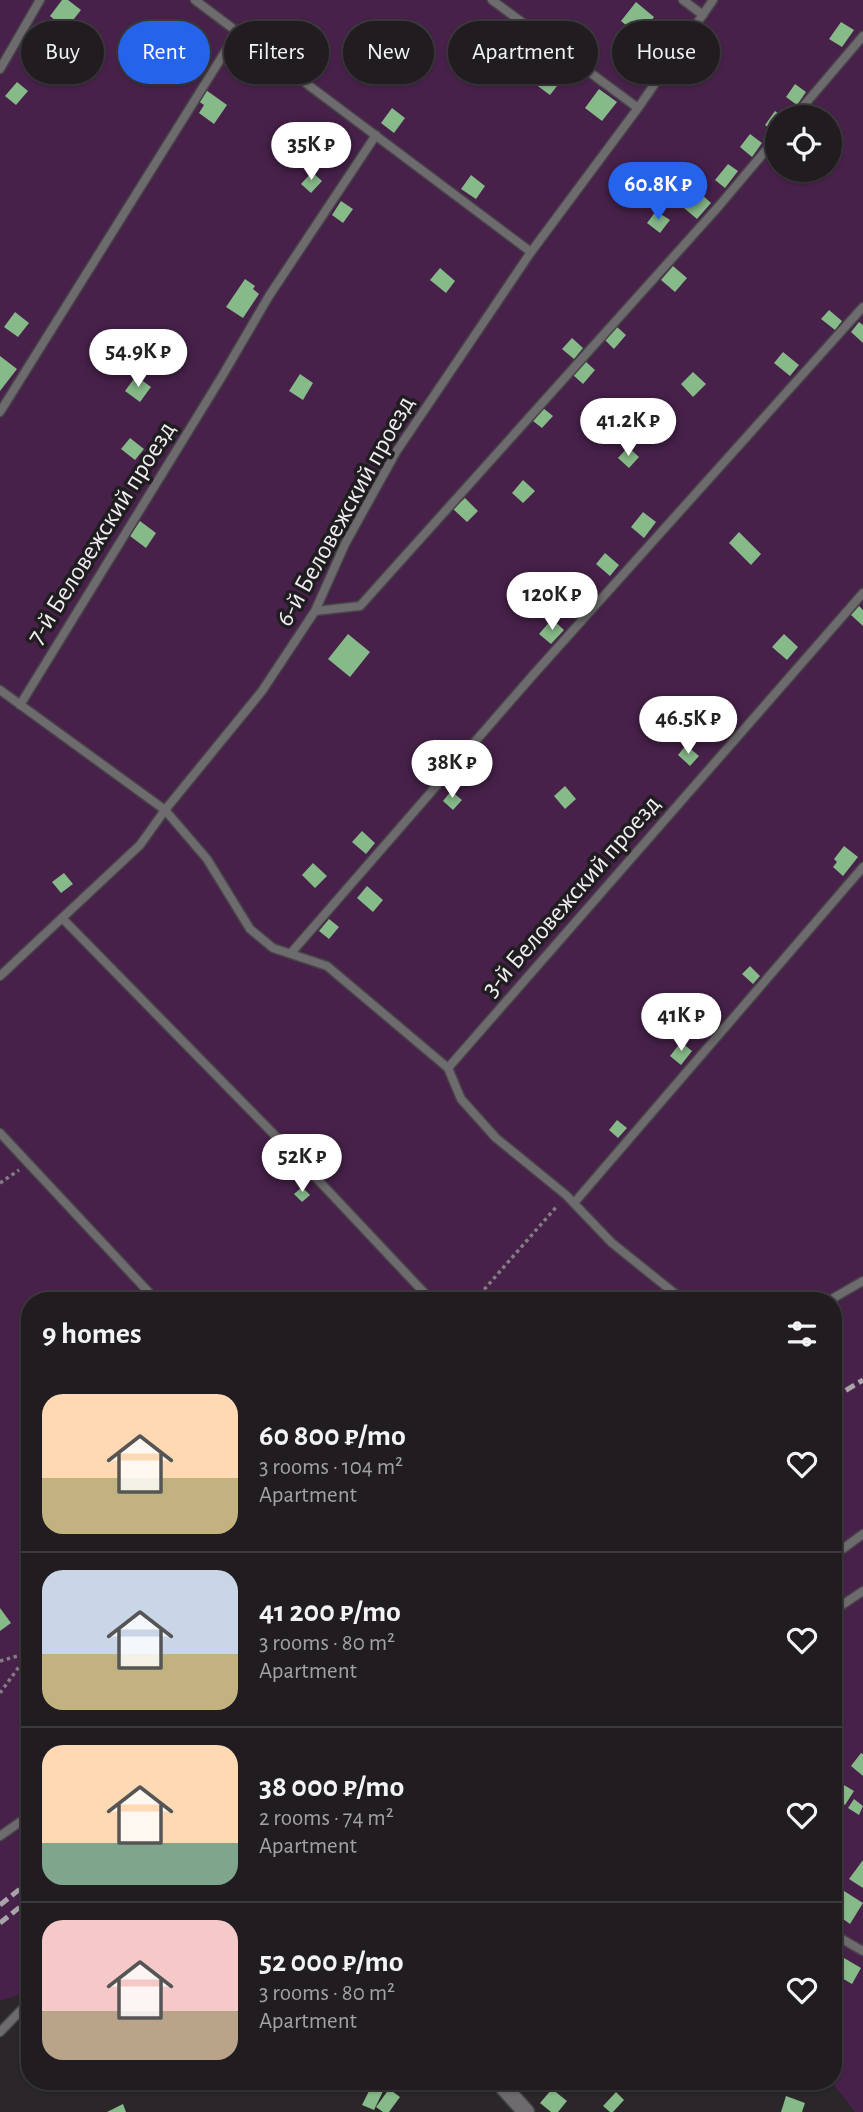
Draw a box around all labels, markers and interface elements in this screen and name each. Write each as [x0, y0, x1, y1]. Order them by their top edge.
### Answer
chip: Buy [21, 21, 104, 84]
chip: Rent [118, 21, 210, 84]
chip: Filters [224, 21, 329, 84]
chip: New [343, 21, 434, 84]
chip: Apartment [448, 21, 598, 84]
chip: House [612, 21, 720, 84]
map controls [765, 105, 842, 182]
button: locate [765, 105, 842, 182]
pin: 35K ₽ [262, 122, 360, 182]
text: 35K ₽ [287, 133, 335, 156]
pin: 60.8K ₽ [593, 162, 723, 222]
text: 60.8K ₽ [624, 173, 692, 196]
pin: 54.9K ₽ [73, 330, 203, 389]
text: 54.9K ₽ [105, 340, 171, 363]
street label: 6-й Беловежский проезд [271, 392, 419, 630]
pin: 41.2K ₽ [563, 398, 693, 458]
text: 41.2K ₽ [596, 409, 660, 432]
street label: 7-й Беловежский проезд [22, 417, 180, 649]
pin: 120K ₽ [495, 572, 609, 632]
text: 120K ₽ [523, 583, 581, 606]
pin: 46.5K ₽ [623, 696, 753, 756]
text: 46.5K ₽ [655, 707, 721, 730]
pin: 38K ₽ [403, 740, 501, 800]
text: 38K ₽ [428, 751, 476, 774]
street label: 3-й Беловежский проезд [477, 790, 665, 1002]
pin: 41K ₽ [632, 993, 730, 1053]
text: 41K ₽ [657, 1004, 705, 1027]
pin: 52K ₽ [253, 1134, 351, 1194]
text: 52K ₽ [278, 1145, 326, 1168]
icon: filters [783, 1315, 821, 1353]
text: 9 homes [42, 1319, 142, 1349]
text: 60 800 ₽/mo [259, 1421, 406, 1451]
icon: home [98, 1422, 182, 1506]
icon: heart [783, 1445, 821, 1483]
text: 3 rooms · 104 m² [259, 1456, 403, 1479]
text: Apartment [259, 1484, 357, 1507]
text: 41 200 ₽/mo [259, 1597, 401, 1627]
icon: home [98, 1598, 182, 1682]
icon: heart [783, 1621, 821, 1659]
text: 3 rooms · 80 m² [259, 1632, 395, 1655]
text: Apartment [259, 1660, 357, 1683]
text: 38 000 ₽/mo [259, 1772, 404, 1802]
icon: home [98, 1773, 182, 1857]
icon: heart [783, 1796, 821, 1834]
text: 2 rooms · 74 m² [259, 1807, 394, 1830]
text: Apartment [259, 1835, 357, 1858]
text: 52 000 ₽/mo [259, 1947, 404, 1977]
icon: home [98, 1948, 182, 2032]
icon: heart [783, 1971, 821, 2009]
text: 3 rooms · 80 m² [259, 1982, 395, 2005]
text: Apartment [259, 2010, 357, 2033]

